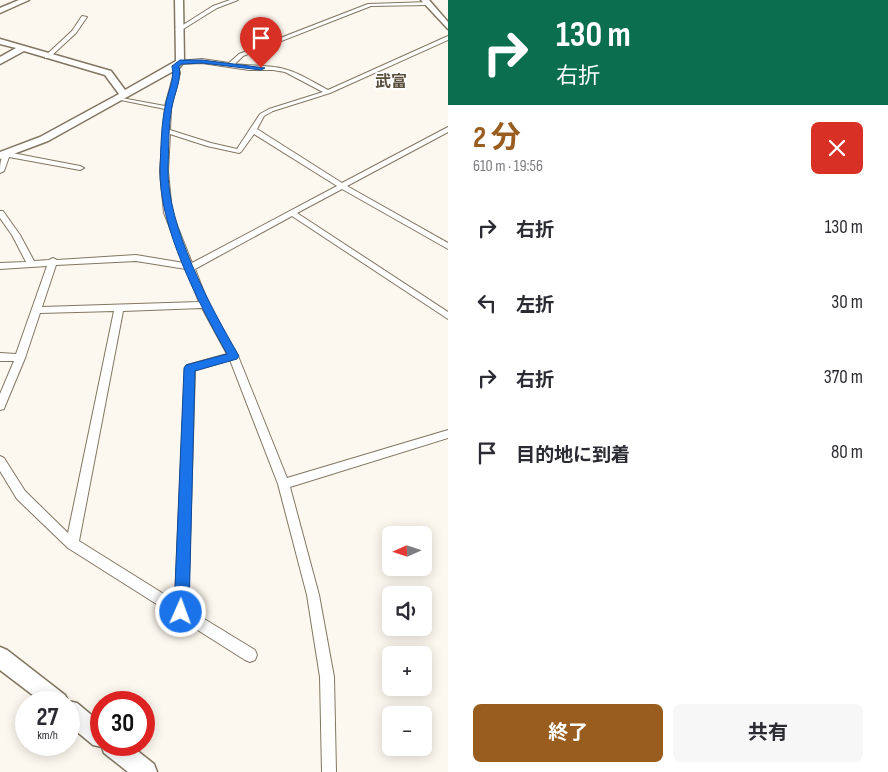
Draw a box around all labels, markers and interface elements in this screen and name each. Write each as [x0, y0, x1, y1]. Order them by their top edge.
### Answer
text: 130 m [556, 14, 631, 57]
pin [240, 17, 282, 68]
icon: right [473, 20, 538, 85]
icon: arrive [247, 24, 275, 52]
text: 右折 [556, 63, 600, 90]
district label: 武富 [375, 73, 407, 92]
text: 2 分 [473, 120, 521, 156]
button: close [811, 122, 863, 174]
text: 610 m · 19:56 [473, 157, 543, 176]
icon: right [473, 214, 501, 242]
text: 130 m [825, 216, 863, 239]
text: 右折 [516, 219, 554, 242]
icon: left [473, 289, 501, 317]
text: 30 m [831, 291, 863, 314]
text: 左折 [516, 294, 554, 317]
icon: right [473, 364, 501, 392]
text: 370 m [824, 366, 863, 389]
text: 右折 [516, 369, 554, 392]
icon: arrive [473, 439, 501, 467]
text: 80 m [831, 441, 863, 464]
text: 目的地に到着 [516, 444, 630, 467]
north arrow [382, 526, 432, 576]
map controls [382, 526, 432, 756]
position arrow [154, 585, 206, 637]
button: sound [382, 586, 432, 636]
button: + [382, 646, 432, 696]
speed limit sign: 30 [90, 691, 155, 756]
text: 27 [37, 702, 58, 733]
button: 終了 [473, 704, 663, 762]
button: 共有 [673, 704, 863, 762]
button: − [382, 706, 432, 756]
text: km/h [37, 728, 58, 743]

